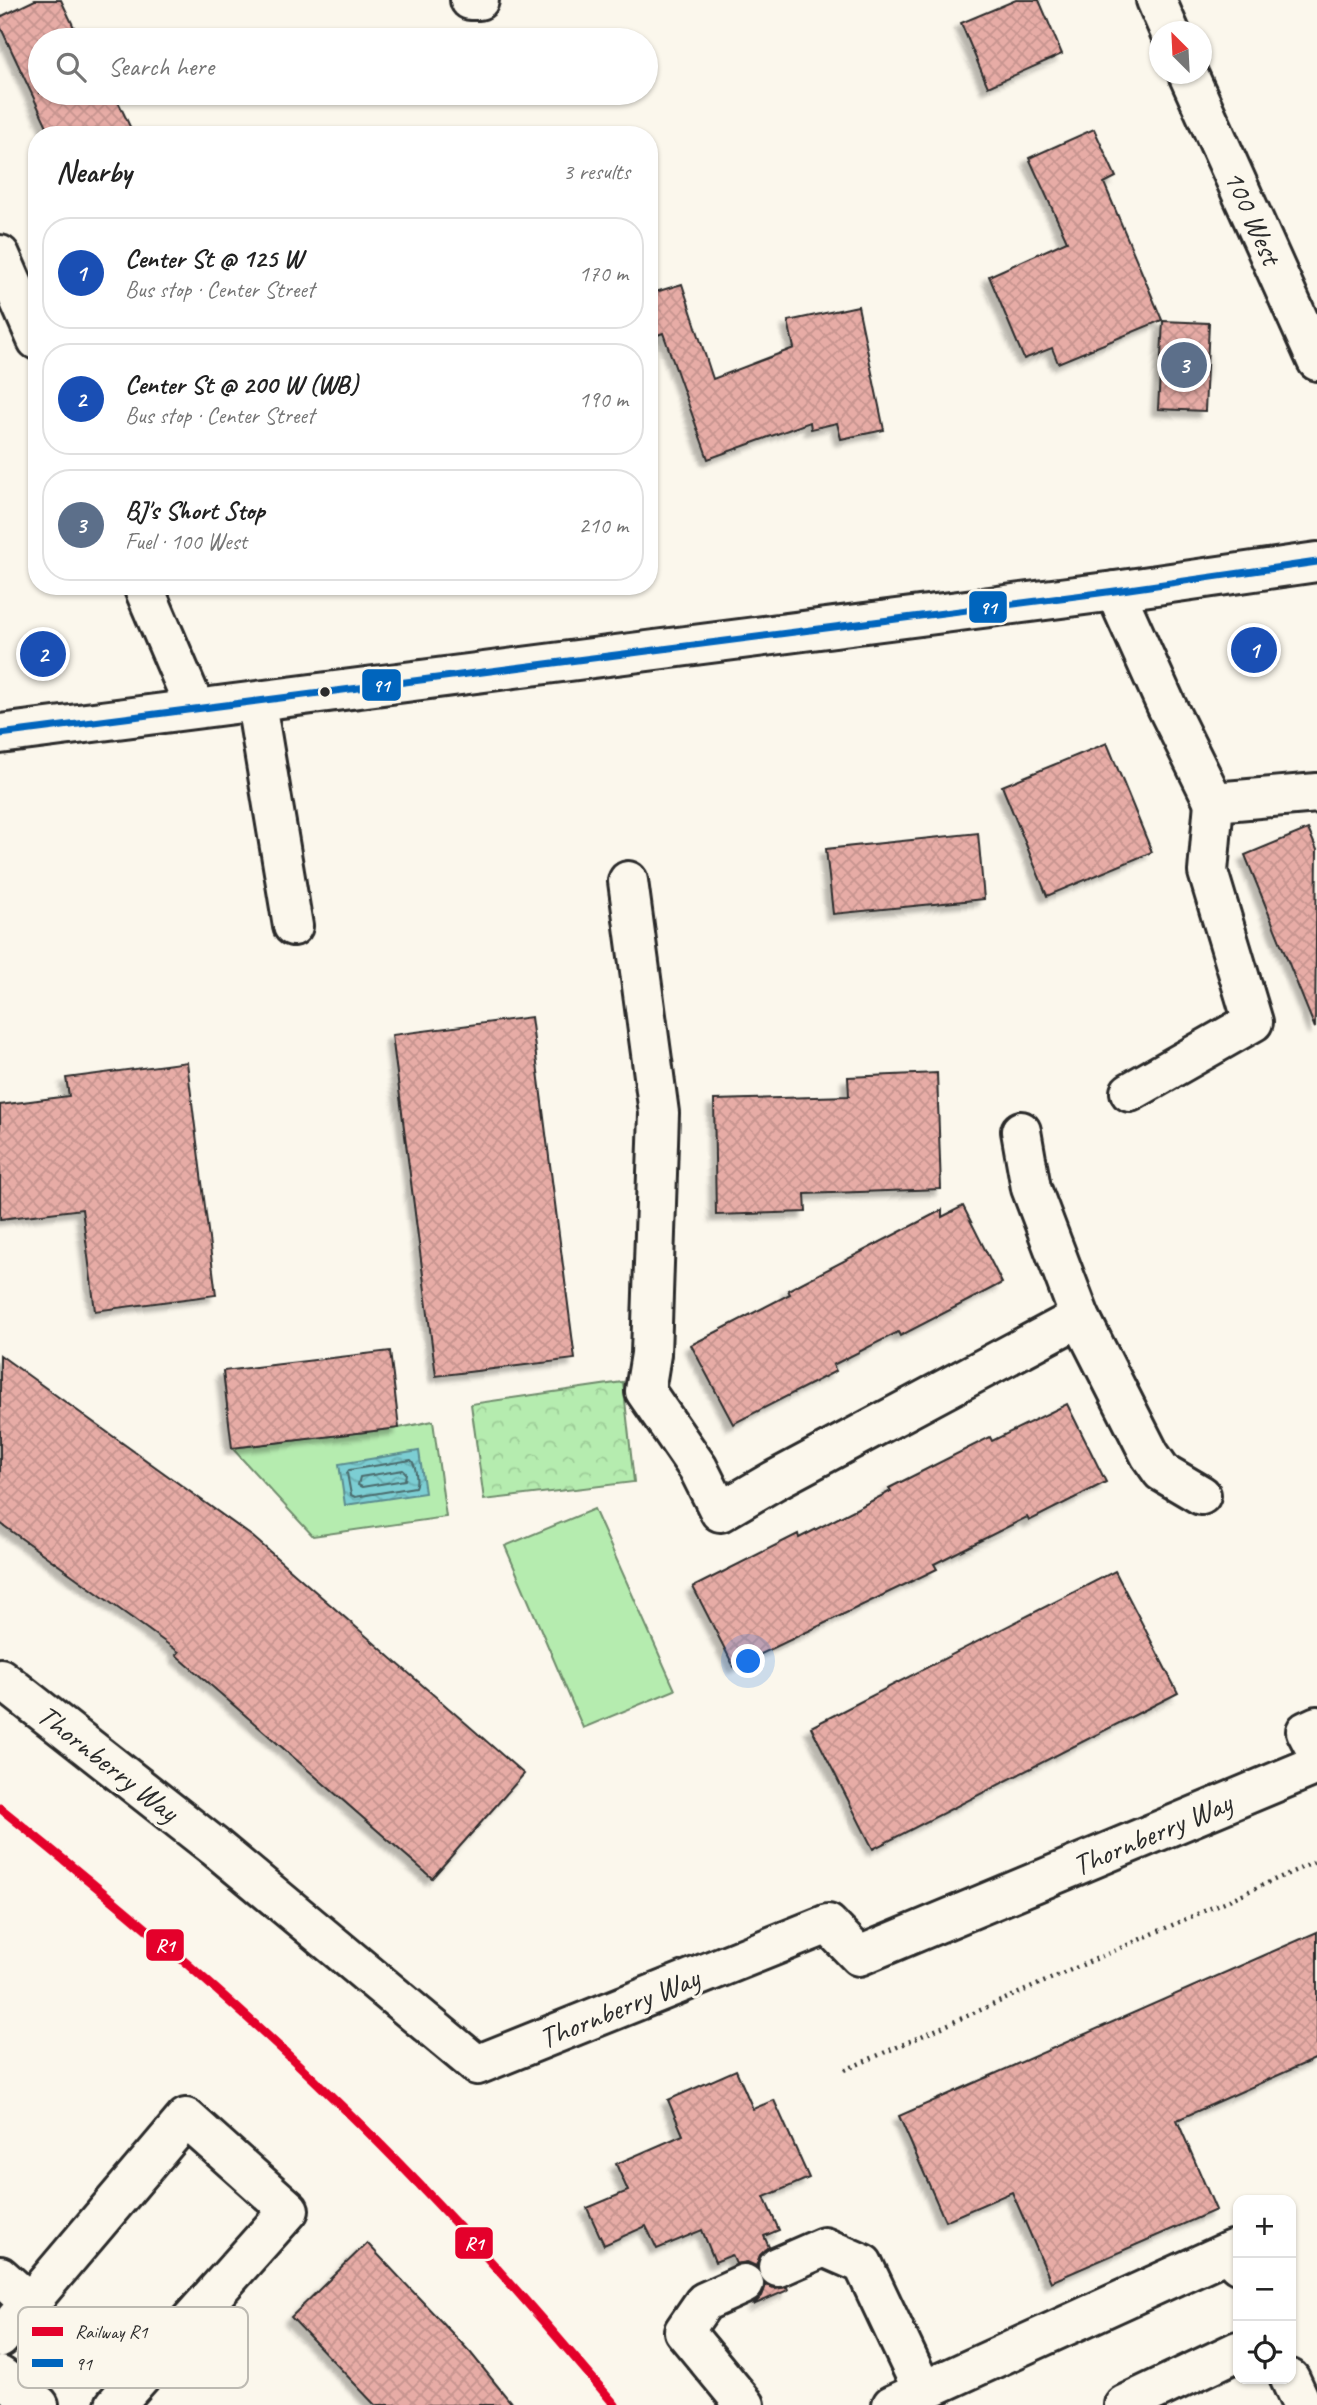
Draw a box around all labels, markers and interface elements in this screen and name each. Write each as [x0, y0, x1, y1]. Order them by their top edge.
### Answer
north arrow [1149, 21, 1212, 84]
search box [28, 28, 658, 105]
icon: search [52, 48, 90, 86]
text: Search here [108, 50, 214, 83]
text: Nearby [56, 153, 132, 191]
text: 3 results [563, 157, 630, 186]
street label: 100 West [1215, 164, 1292, 273]
text: Center St @ 125 W [125, 242, 302, 275]
text: 1 [76, 259, 86, 288]
text: 170 m [579, 259, 628, 288]
text: Bus stop · Center Street [125, 275, 314, 304]
pin: 3 [1161, 339, 1207, 391]
text: Center St @ 200 W (WB) [125, 368, 358, 401]
text: 2 [76, 385, 86, 414]
text: 190 m [579, 385, 628, 414]
text: Bus stop · Center Street [125, 401, 314, 430]
text: BJ's Short Stop [125, 494, 265, 527]
text: 3 [76, 511, 86, 540]
text: 210 m [579, 511, 628, 540]
text: Fuel · 100 West [125, 527, 247, 556]
line badge: 91 [968, 590, 1008, 624]
text: 91 [980, 596, 999, 620]
pin: 1 [1231, 624, 1277, 676]
pin: 2 [20, 628, 66, 680]
line badge: 91 [361, 668, 402, 702]
text: 91 [373, 674, 392, 698]
unlabelled marker [318, 685, 332, 699]
your location [731, 1644, 765, 1678]
street label: Thornberry Way [30, 1696, 188, 1831]
street label: Thornberry Way [1067, 1783, 1239, 1885]
line badge: R1 [145, 1928, 185, 1962]
text: R1 [156, 1934, 177, 1958]
street label: Thornberry Way [533, 1958, 706, 2057]
map controls [1233, 2195, 1296, 2384]
button: + [1233, 2195, 1296, 2258]
line badge: R1 [454, 2226, 494, 2260]
text: R1 [465, 2232, 486, 2256]
button: − [1233, 2258, 1296, 2321]
legend [18, 2307, 248, 2388]
text: Railway R1 [75, 2320, 149, 2344]
button: locate [1233, 2321, 1296, 2384]
text: 91 [75, 2352, 94, 2376]

